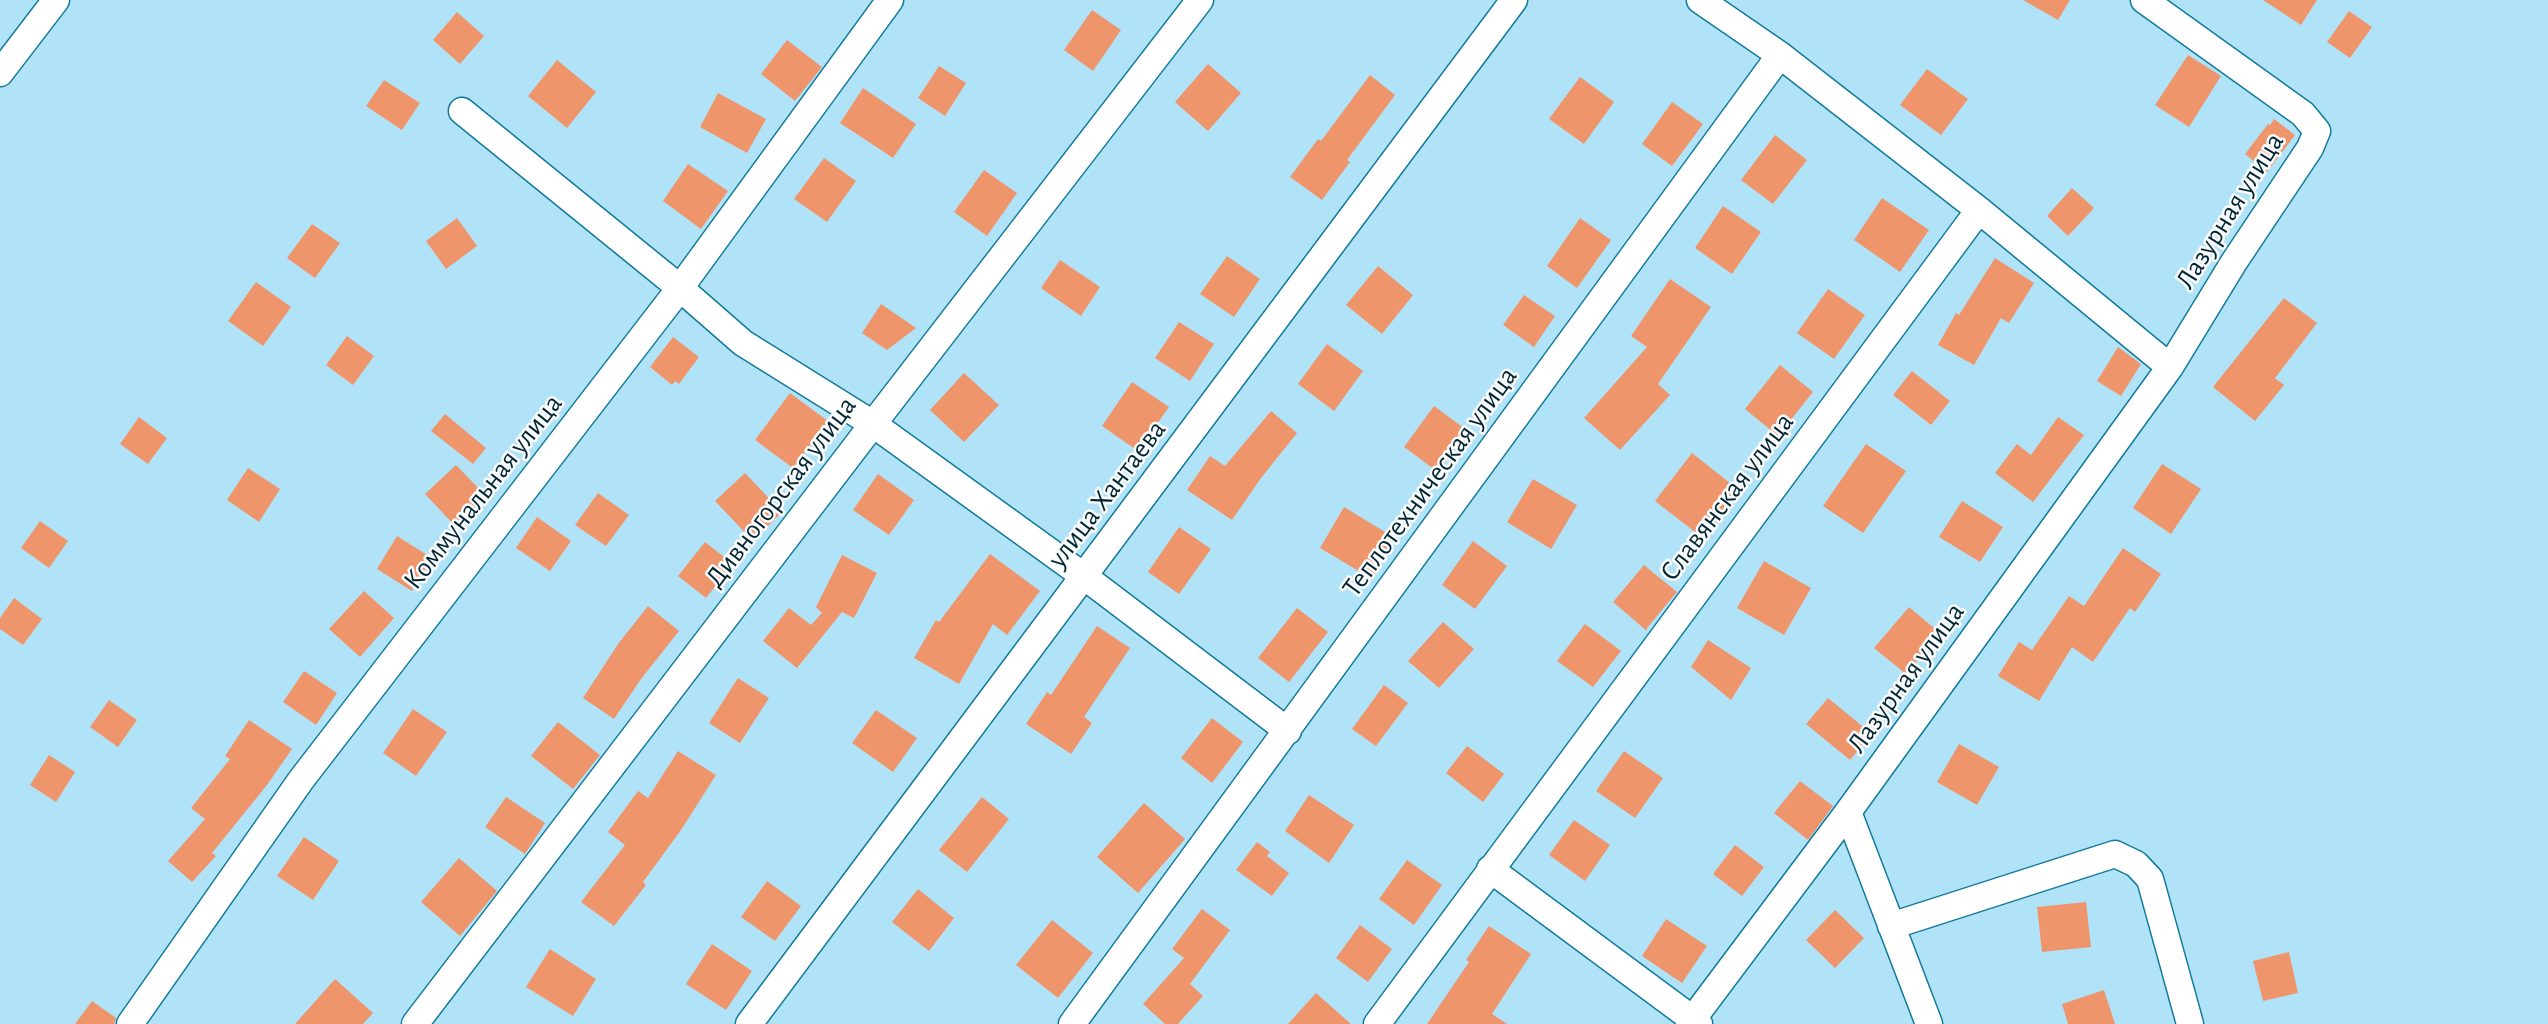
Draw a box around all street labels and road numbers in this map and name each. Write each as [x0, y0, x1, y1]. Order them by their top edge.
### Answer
street label: Лазурная улица [2169, 127, 2291, 295]
street label: Теплотехническая улица [1335, 361, 1525, 603]
street label: Коммунальная улица [396, 388, 570, 596]
street label: Дивногорская улица [698, 390, 864, 594]
street label: Славянская улица [1653, 406, 1801, 588]
street label: улица Хантаева [1041, 414, 1173, 574]
street label: Лазурная улица [1840, 596, 1972, 760]

